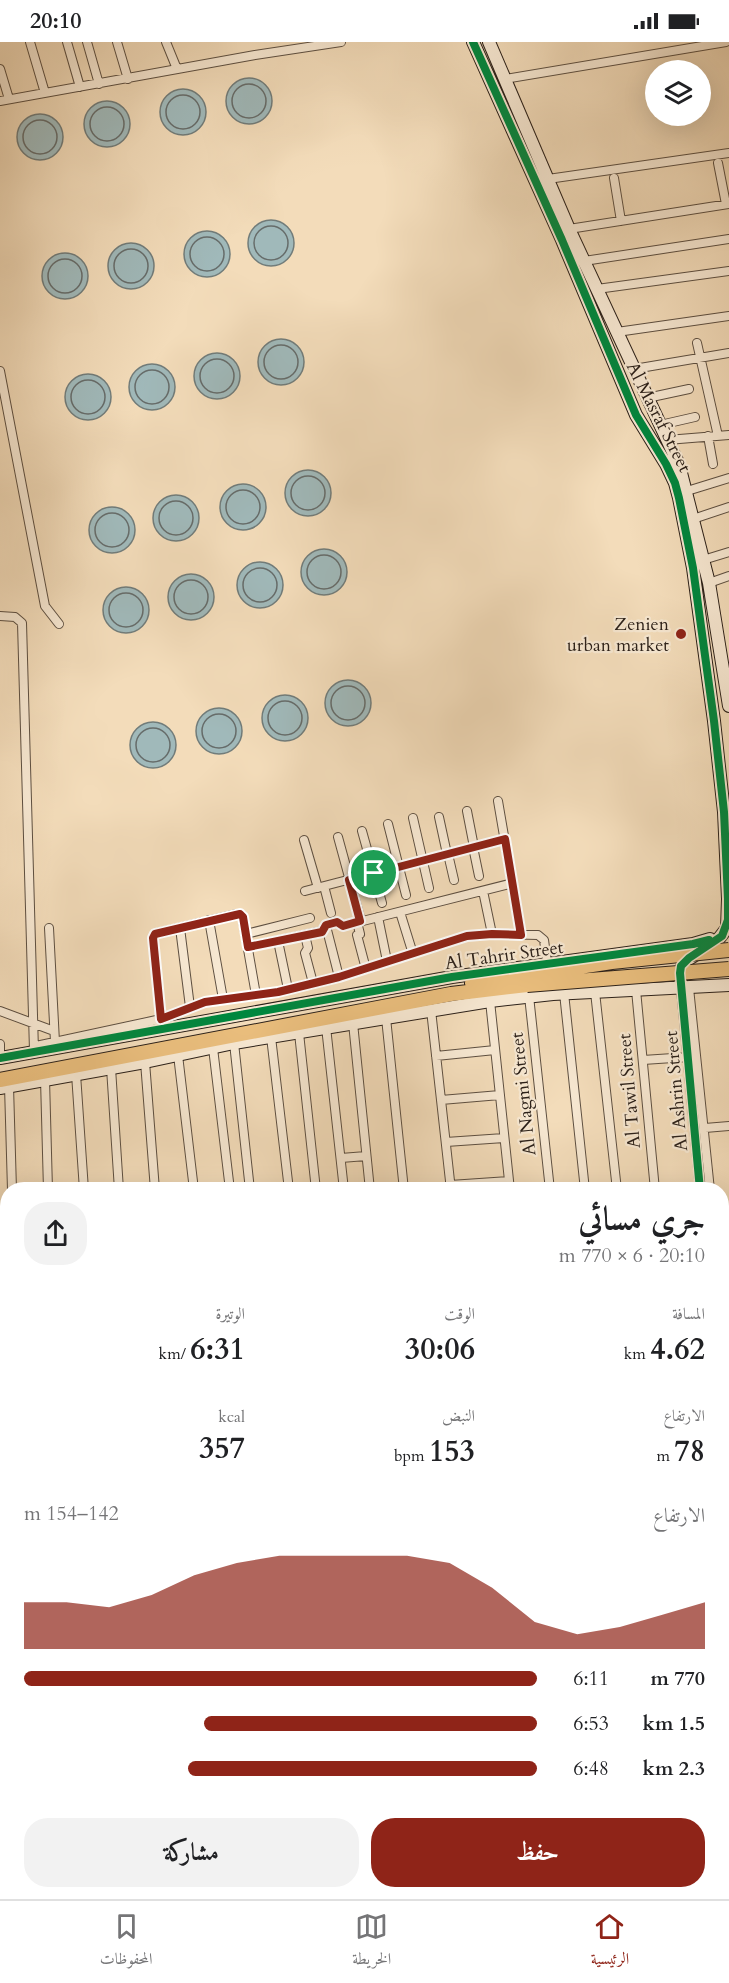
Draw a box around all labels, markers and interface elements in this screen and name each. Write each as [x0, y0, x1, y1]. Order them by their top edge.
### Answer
text: 20:10 [30, 6, 81, 36]
map controls [645, 60, 711, 126]
button: layers [645, 60, 711, 126]
street label: Al Masraf Street [620, 358, 697, 477]
place label: Zenien urban market [567, 612, 670, 658]
marker: Zenien urban market [674, 627, 688, 641]
pin [348, 847, 399, 898]
icon: arrive [357, 856, 390, 889]
street label: Al Tahrir Street [443, 935, 565, 976]
street label: Al Ashrin Street [659, 1029, 694, 1152]
street label: Al Nagmi Street [505, 1031, 542, 1157]
street label: Al Tawil Street [612, 1032, 647, 1150]
text: جري مسائي [579, 1197, 705, 1242]
button: share [24, 1202, 87, 1265]
text: 20:10 · 6 × 770 m [559, 1242, 705, 1269]
text: الوتيرة [215, 1303, 245, 1325]
text: الوقت [444, 1303, 475, 1325]
text: المسافة [672, 1303, 705, 1325]
text: 6:31 [190, 1329, 245, 1370]
text: 30:06 [405, 1329, 475, 1370]
text: 4.62 [650, 1329, 705, 1370]
text: /km [159, 1343, 190, 1365]
text: km [624, 1343, 650, 1365]
text: النبض [442, 1405, 475, 1427]
text: الارتفاع [663, 1405, 705, 1427]
text: kcal [218, 1406, 245, 1428]
text: 357 [199, 1428, 245, 1469]
text: 153 [429, 1431, 475, 1472]
text: 78 [674, 1431, 705, 1472]
text: bpm [394, 1445, 429, 1467]
text: m [656, 1445, 674, 1467]
text: 142–154 m [24, 1500, 119, 1527]
text: الارتفاع [653, 1502, 705, 1529]
text: 6:11 [573, 1665, 609, 1692]
text: 770 m [650, 1665, 705, 1692]
text: 6:53 [573, 1710, 609, 1737]
text: 1.5 km [642, 1710, 705, 1737]
text: 6:48 [573, 1755, 609, 1782]
text: 2.3 km [642, 1755, 705, 1782]
button: مشاركة [24, 1818, 359, 1887]
button: حفظ [371, 1818, 705, 1887]
tab: المحفوظات [100, 1910, 153, 1974]
tab: الخريطة [352, 1910, 391, 1974]
tab: الرئيسية [591, 1910, 629, 1974]

